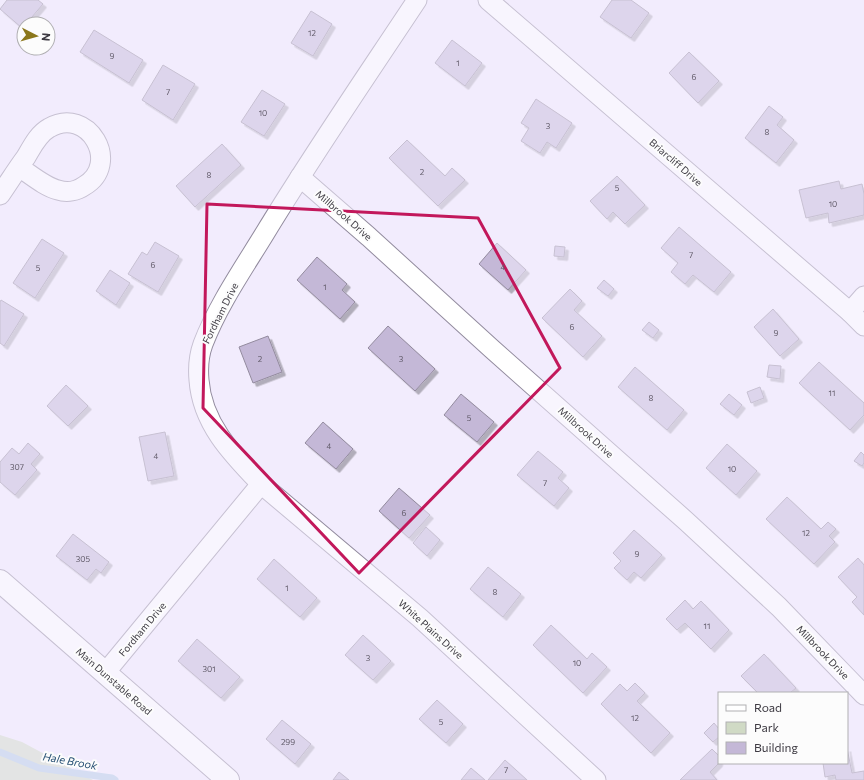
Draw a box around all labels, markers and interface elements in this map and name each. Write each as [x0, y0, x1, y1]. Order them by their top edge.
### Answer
north arrow [16, 16, 56, 56]
house number: 12 [308, 28, 316, 38]
text: N [40, 32, 53, 42]
house number: 9 [110, 51, 115, 61]
house number: 1 [456, 58, 460, 68]
house number: 6 [692, 72, 697, 82]
house number: 7 [166, 87, 170, 97]
house number: 10 [259, 108, 267, 118]
house number: 3 [546, 121, 551, 131]
house number: 8 [765, 127, 770, 137]
street label: Briarcliff Drive [647, 136, 705, 188]
house number: 2 [420, 167, 425, 177]
house number: 8 [207, 170, 212, 180]
house number: 5 [615, 183, 620, 193]
street label: Millbrook Drive [313, 187, 375, 243]
house number: 10 [829, 199, 837, 209]
house number: 7 [689, 250, 693, 260]
house number: 6 [151, 260, 156, 270]
house number: 4 [501, 262, 506, 272]
house number: 5 [36, 263, 41, 273]
street label: Fordham Drive [199, 280, 241, 346]
house number: 1 [323, 282, 327, 292]
house number: 6 [570, 322, 575, 332]
house number: 9 [774, 328, 779, 338]
house number: 2 [258, 354, 263, 364]
house number: 3 [399, 354, 404, 364]
house number: 11 [829, 388, 835, 398]
house number: 8 [649, 393, 654, 403]
street label: Millbrook Drive [556, 404, 616, 460]
house number: 5 [467, 413, 472, 423]
house number: 4 [327, 441, 332, 451]
house number: 4 [154, 451, 159, 461]
house number: 307 [10, 462, 24, 472]
house number: 10 [728, 464, 736, 474]
house number: 7 [543, 478, 547, 488]
house number: 6 [402, 508, 407, 518]
house number: 12 [802, 528, 810, 538]
house number: 9 [635, 549, 640, 559]
house number: 305 [76, 554, 91, 564]
house number: 1 [285, 583, 289, 593]
house number: 8 [493, 587, 498, 597]
street label: White Plains Drive [396, 597, 466, 661]
street label: Fordham Drive [116, 600, 168, 658]
house number: 11 [704, 621, 710, 631]
street label: Millbrook Drive [794, 623, 852, 681]
street label: Main Dunstable Road [74, 645, 155, 717]
house number: 3 [366, 653, 371, 663]
house number: 10 [573, 658, 581, 668]
house number: 301 [202, 664, 216, 674]
legend [718, 692, 848, 764]
text: Road [754, 700, 782, 714]
house number: 12 [631, 713, 639, 723]
house number: 5 [439, 717, 444, 727]
text: Park [754, 720, 780, 734]
house number: 299 [281, 737, 295, 747]
text: Building [754, 740, 798, 754]
water label: Hale Brook [42, 749, 99, 772]
house number: 7 [504, 765, 508, 775]

